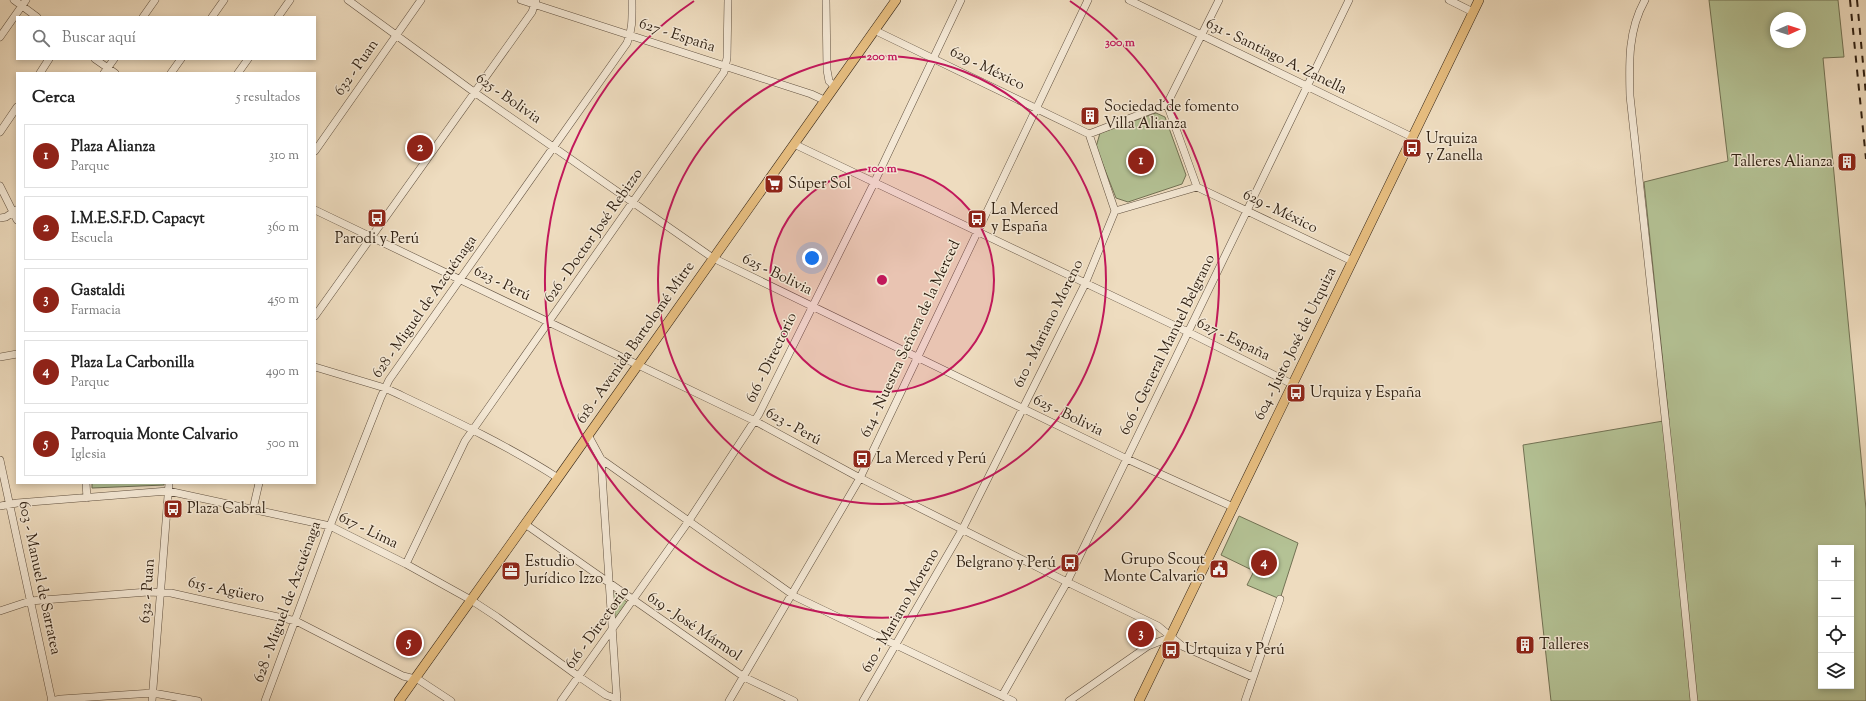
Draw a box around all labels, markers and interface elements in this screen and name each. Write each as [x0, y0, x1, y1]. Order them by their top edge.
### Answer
north arrow [1770, 12, 1806, 48]
street label: 627 - España [636, 14, 718, 58]
street label: 631 - Santiago A. Zanella [1202, 14, 1350, 100]
search box [16, 16, 316, 60]
icon: search [30, 27, 52, 49]
text: Buscar aquí [62, 28, 136, 49]
text: 300 m [1105, 34, 1135, 52]
street label: 632 - Puan [330, 35, 384, 101]
street label: 629 - México [946, 42, 1028, 96]
text: 200 m [867, 48, 897, 66]
street label: 625 - Bolivia [471, 69, 545, 129]
text: Cerca [32, 86, 75, 110]
text: 5 resultados [236, 89, 300, 107]
place label: Sociedad de fomento Villa Alianza [1104, 97, 1239, 135]
building icon: Sociedad de fomento Villa Alianza [1079, 105, 1101, 127]
place label: Urquiza y Zanella [1426, 129, 1483, 167]
pin: 2 [407, 133, 433, 163]
text: Plaza Alianza [71, 137, 155, 158]
bus stop icon: Urquiza y Zanella [1401, 137, 1423, 159]
pin: 1 [1128, 146, 1154, 176]
text: 1 [44, 147, 48, 165]
text: 310 m [269, 147, 299, 165]
building icon: Talleres Alianza [1836, 151, 1858, 173]
place label: Talleres Alianza [1731, 152, 1833, 173]
text: Parque [71, 158, 110, 176]
text: 100 m [866, 160, 897, 178]
street label: 626 - Doctor José Rebizzo [539, 164, 649, 308]
supermarket icon: Súper Sol [763, 173, 785, 195]
place label: Súper Sol [788, 174, 851, 195]
street label: 629 - México [1239, 185, 1321, 239]
place label: La Merced y España [991, 200, 1059, 238]
bus stop icon: Parodi y Perú [366, 207, 388, 229]
bus stop icon: La Merced y España [966, 208, 988, 230]
text: I.M.E.S.F.D. Capacyt [71, 209, 205, 230]
text: 2 [43, 219, 49, 237]
text: 360 m [267, 219, 299, 237]
place label: Parodi y Perú [335, 229, 420, 250]
text: Escuela [71, 230, 113, 248]
street label: 628 - Miguel de Azcuénaga [368, 231, 482, 383]
street label: 614 - Nuestra Señora de la Merced [856, 236, 966, 441]
your location [802, 248, 822, 268]
street label: 625 - Bolivia [738, 249, 816, 301]
street label: 606 - General Manuel Belgrano [1115, 251, 1221, 439]
street label: 610 - Mariano Moreno [1009, 256, 1089, 392]
street label: 618 - Avenida Bartolomé Mitre [572, 257, 700, 429]
street label: 623 - Perú [470, 261, 534, 307]
street label: 604 - Justo José de Urquiza [1250, 264, 1342, 424]
centre of rings [875, 273, 889, 287]
text: Gastaldi [71, 281, 125, 302]
text: 3 [43, 291, 49, 309]
text: 450 m [268, 291, 299, 309]
text: Farmacia [71, 302, 121, 320]
street label: 616 - Directorio [741, 309, 803, 407]
street label: 627 - España [1193, 313, 1273, 367]
text: Plaza La Carbonilla [71, 353, 194, 374]
text: 4 [43, 363, 49, 381]
text: 490 m [266, 363, 299, 381]
text: Parque [71, 374, 110, 392]
bus stop icon: Urquiza y España [1285, 382, 1307, 404]
place label: Urquiza y España [1310, 383, 1421, 404]
street label: 625 - Bolivia [1029, 390, 1107, 442]
street label: 623 - Perú [761, 403, 825, 451]
text: Parroquia Monte Calvario [71, 425, 238, 446]
text: 5 [44, 435, 48, 453]
text: 500 m [267, 435, 299, 453]
text: Iglesia [71, 446, 106, 464]
bus stop icon: La Merced y Perú [851, 448, 873, 470]
place label: La Merced y Perú [876, 449, 987, 470]
bus stop icon: Plaza Cabral [162, 498, 184, 520]
street label: 603 - Manuel de Sarratea [12, 499, 66, 657]
place label: Plaza Cabral [187, 499, 266, 520]
street label: 617 - Lima [335, 508, 401, 555]
street label: 628 - Miguel de Azcuénaga [249, 518, 327, 686]
street label: 610 - Mariano Moreno [857, 545, 945, 677]
map controls [1818, 545, 1854, 689]
button: + [1818, 545, 1854, 581]
pin: 4 [1251, 548, 1277, 578]
place label: Grupo Scout Monte Calvario [1104, 550, 1205, 588]
place label: Estudio Jurídico Izzo [524, 552, 603, 590]
bus stop icon: Belgrano y Perú [1059, 552, 1081, 574]
place label: Belgrano y Perú [956, 553, 1056, 574]
street label: 632 - Puan [135, 558, 161, 624]
public building icon: Grupo Scout Monte Calvario [1208, 558, 1230, 580]
office icon: Estudio Jurídico Izzo [500, 560, 522, 582]
street label: 615 - Agüero [186, 573, 266, 609]
button: − [1818, 581, 1854, 617]
street label: 616 - Directorio [561, 582, 635, 674]
street label: 619 - José Mármol [642, 587, 746, 667]
button: locate [1818, 617, 1854, 653]
pin: 3 [1128, 619, 1154, 649]
pin: 5 [396, 628, 422, 658]
building icon: Talleres [1514, 634, 1536, 656]
place label: Talleres [1539, 635, 1589, 656]
bus stop icon: Urtquiza y Perú [1160, 639, 1182, 661]
place label: Urtquiza y Perú [1185, 640, 1285, 661]
button: layers [1818, 653, 1854, 689]

